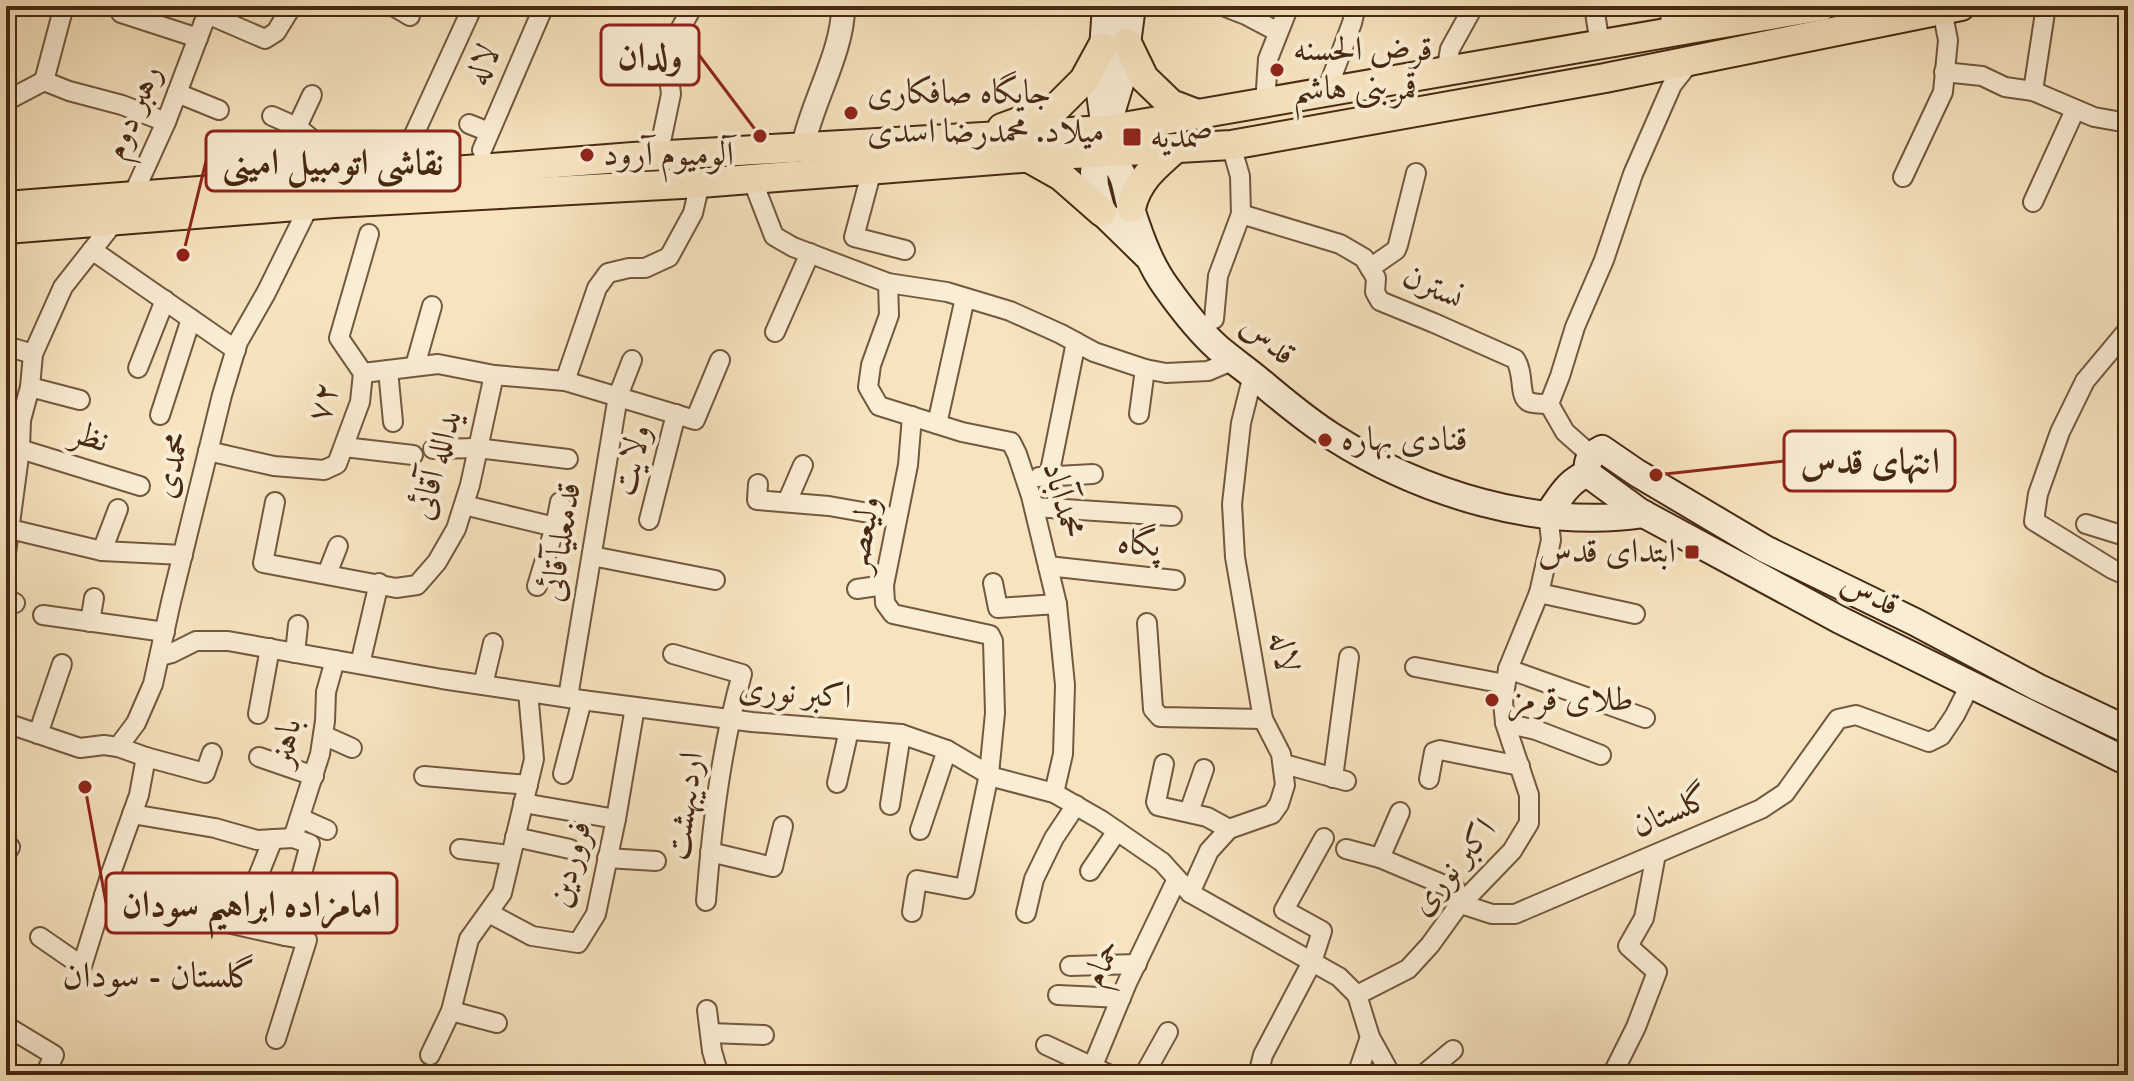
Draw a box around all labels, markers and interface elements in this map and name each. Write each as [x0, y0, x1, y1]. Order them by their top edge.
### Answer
callout: ولدان [601, 25, 699, 85]
place label: قرض الحسنه قمربنی هاشم [1293, 29, 1433, 121]
text: ولدان [617, 35, 683, 80]
street label: لاله [456, 38, 510, 92]
street label: رهبر دوم [94, 58, 178, 169]
marker: قرض الحسنه قمربنی هاشم [1268, 61, 1286, 79]
place label: جایگاه صافکاری میلاد. محمدرضا اسدی [867, 70, 1105, 153]
marker: جایگاه صافکاری میلاد. محمدرضا اسدی [842, 104, 860, 122]
place label: صمدیه [1150, 116, 1213, 158]
marker: صمدیه [1121, 126, 1143, 148]
callout: نقاشی اتومبیل امینی [206, 131, 460, 191]
place label: آلومیوم آرود [603, 134, 737, 183]
text: نقاشی اتومبیل امینی [222, 141, 444, 188]
marker: آلومیوم آرود [578, 146, 596, 164]
street label: نسترن [1396, 255, 1470, 319]
street label: قدس [1232, 305, 1304, 375]
street label: ۷۲ [298, 377, 348, 427]
street label: یدالله آقائی [400, 405, 472, 525]
street label: نظر [63, 411, 114, 462]
place label: قنادی بهاره [1341, 419, 1468, 461]
street label: ولایت [603, 420, 661, 500]
street label: محمدی [144, 428, 200, 502]
marker: قنادی بهاره [1316, 431, 1334, 449]
callout: انتهای قدس [1784, 431, 1955, 491]
text: انتهای قدس [1800, 440, 1940, 485]
street label: محمدآباد [1033, 457, 1093, 543]
street label: قدمعلیآقائی [531, 479, 591, 605]
street label: ولیعصر [835, 493, 890, 578]
street label: پگاه [1115, 519, 1164, 569]
place label: ابتدای قدس [1538, 531, 1676, 573]
marker: ابتدای قدس [1683, 543, 1701, 561]
street label: قدس [1834, 562, 1906, 626]
street label: لاله [1260, 628, 1308, 676]
street label: اکبر نوری [737, 667, 853, 719]
place label: طلای قرمز [1508, 679, 1634, 722]
marker: طلای قرمز [1483, 691, 1501, 709]
street label: باهنر [260, 715, 311, 774]
street label: اردیبهشت [657, 749, 713, 863]
street label: گلستان [1625, 776, 1717, 847]
street label: اکبر نوری [1400, 810, 1506, 924]
street label: فروردین [538, 816, 602, 912]
callout: امامزاده ابراهیم سودان [106, 873, 397, 933]
text: امامزاده ابراهیم سودان [121, 883, 381, 939]
street label: حمام [1073, 933, 1137, 996]
district label: گلستان - سودان [62, 953, 256, 999]

